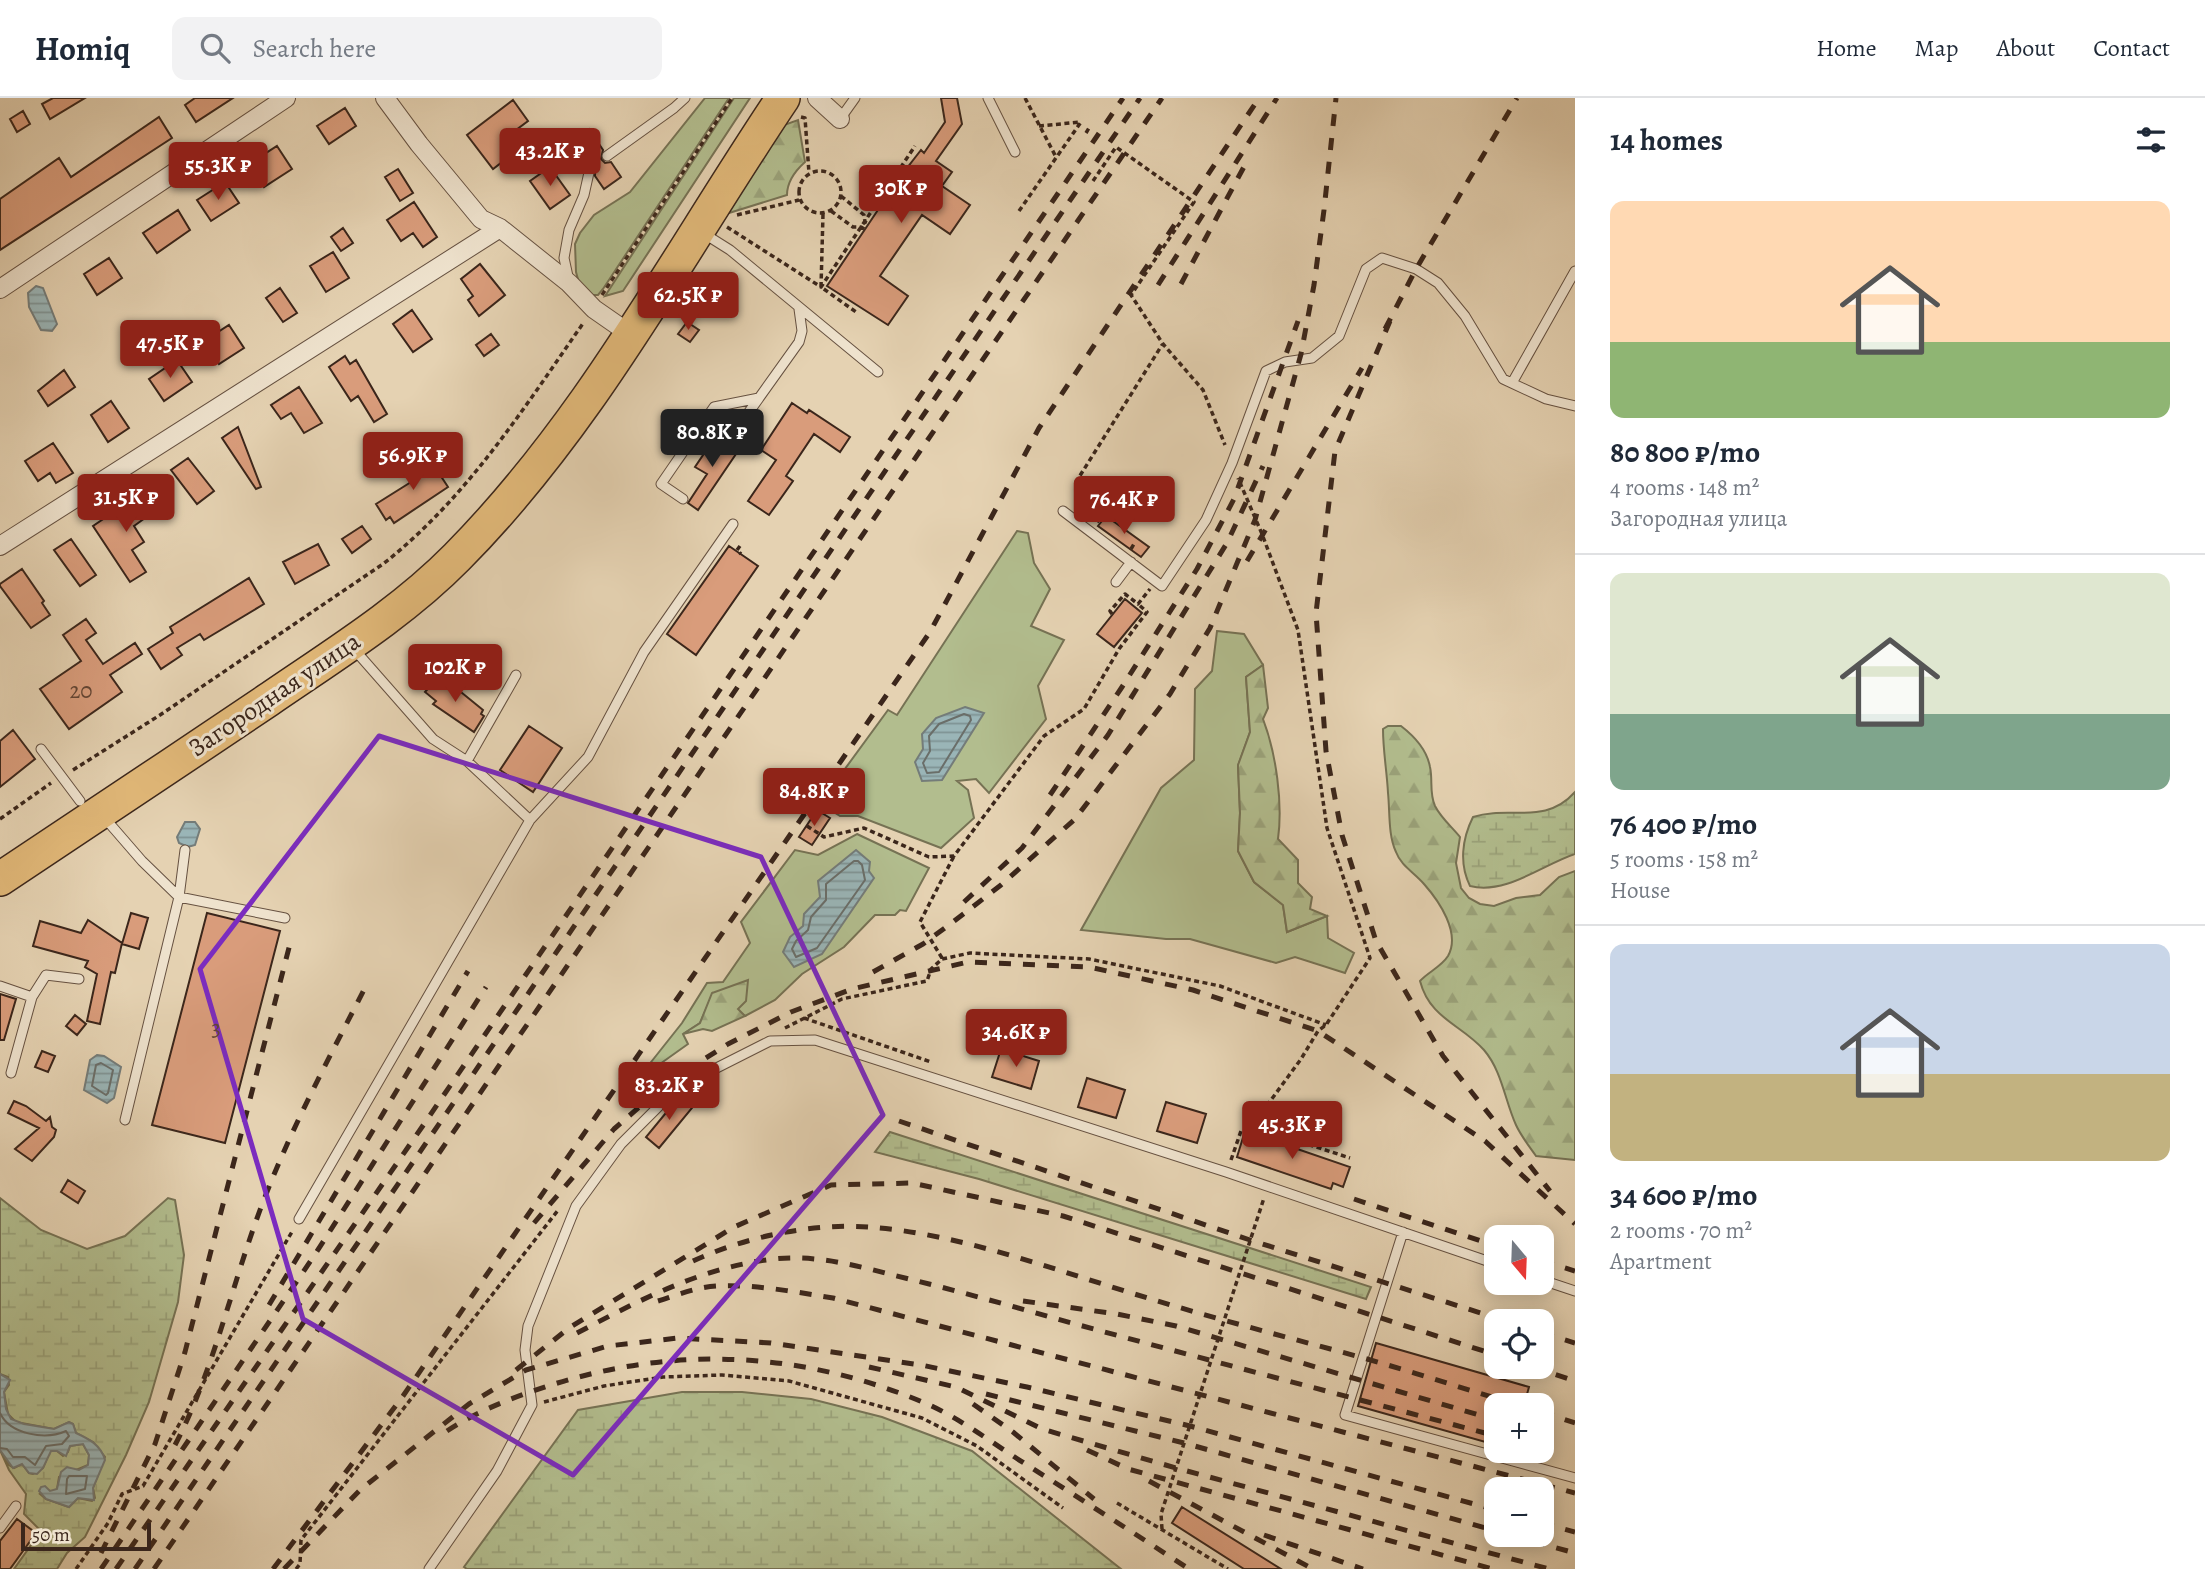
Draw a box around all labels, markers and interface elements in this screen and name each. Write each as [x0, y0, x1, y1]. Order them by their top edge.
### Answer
search box [172, 17, 662, 80]
text: Homiq [35, 26, 130, 71]
icon: search [196, 29, 234, 67]
text: Search here [252, 31, 376, 66]
text: Home [1816, 32, 1877, 64]
text: Map [1915, 32, 1959, 64]
text: About [1997, 32, 2055, 64]
text: Contact [2093, 32, 2170, 64]
text: 14 homes [1610, 120, 1723, 160]
icon: filters [2132, 121, 2170, 159]
pin: 43.2K ₽ [485, 129, 615, 188]
text: 43.2K ₽ [516, 135, 584, 166]
pin: 55.3K ₽ [153, 142, 283, 202]
text: 55.3K ₽ [185, 149, 251, 180]
pin: 30K ₽ [852, 166, 950, 225]
text: 30K ₽ [875, 172, 927, 203]
icon: home [1827, 247, 1953, 373]
pin: 62.5K ₽ [623, 272, 753, 332]
text: 62.5K ₽ [654, 279, 722, 310]
pin: 47.5K ₽ [105, 320, 235, 380]
text: 47.5K ₽ [136, 327, 204, 358]
pin: 80.8K ₽ [647, 410, 777, 469]
text: 80.8K ₽ [677, 416, 747, 447]
pin: 56.9K ₽ [348, 432, 478, 492]
text: 80 800 ₽/mo [1610, 432, 1760, 472]
text: 56.9K ₽ [379, 439, 447, 470]
text: 4 rooms · 148 m² [1610, 472, 1759, 503]
pin: 31.5K ₽ [61, 474, 191, 534]
pin: 76.4K ₽ [1059, 476, 1189, 536]
text: 31.5K ₽ [93, 481, 159, 512]
text: 76.4K ₽ [1090, 483, 1158, 514]
text: Загородная улица [1610, 503, 1787, 534]
icon: home [1827, 619, 1953, 745]
street label: Загородная улица [181, 624, 367, 765]
pin: 102K ₽ [398, 644, 512, 704]
text: 102K ₽ [424, 651, 486, 682]
house number: 20 [69, 675, 93, 706]
pin: 84.8K ₽ [749, 768, 879, 828]
text: 84.8K ₽ [779, 775, 849, 806]
text: 76 400 ₽/mo [1610, 804, 1757, 844]
text: 5 rooms · 158 m² [1610, 844, 1758, 875]
text: House [1610, 875, 1670, 906]
icon: home [1827, 990, 1953, 1116]
pin: 34.6K ₽ [951, 1010, 1081, 1069]
house number: 3 [211, 1013, 221, 1044]
text: 34.6K ₽ [982, 1016, 1050, 1047]
pin: 83.2K ₽ [604, 1062, 734, 1122]
text: 83.2K ₽ [634, 1069, 704, 1100]
pin: 45.3K ₽ [1227, 1102, 1357, 1161]
text: 45.3K ₽ [1258, 1108, 1326, 1139]
text: 34 600 ₽/mo [1610, 1175, 1757, 1215]
text: 2 rooms · 70 m² [1610, 1215, 1752, 1246]
north arrow [1484, 1225, 1554, 1295]
map controls [1484, 1225, 1554, 1547]
text: Apartment [1610, 1246, 1712, 1277]
button: locate [1484, 1309, 1554, 1379]
button: + [1484, 1393, 1554, 1463]
button: − [1484, 1477, 1554, 1547]
scale bar [21, 1520, 150, 1552]
text: 50 m [32, 1522, 70, 1548]

